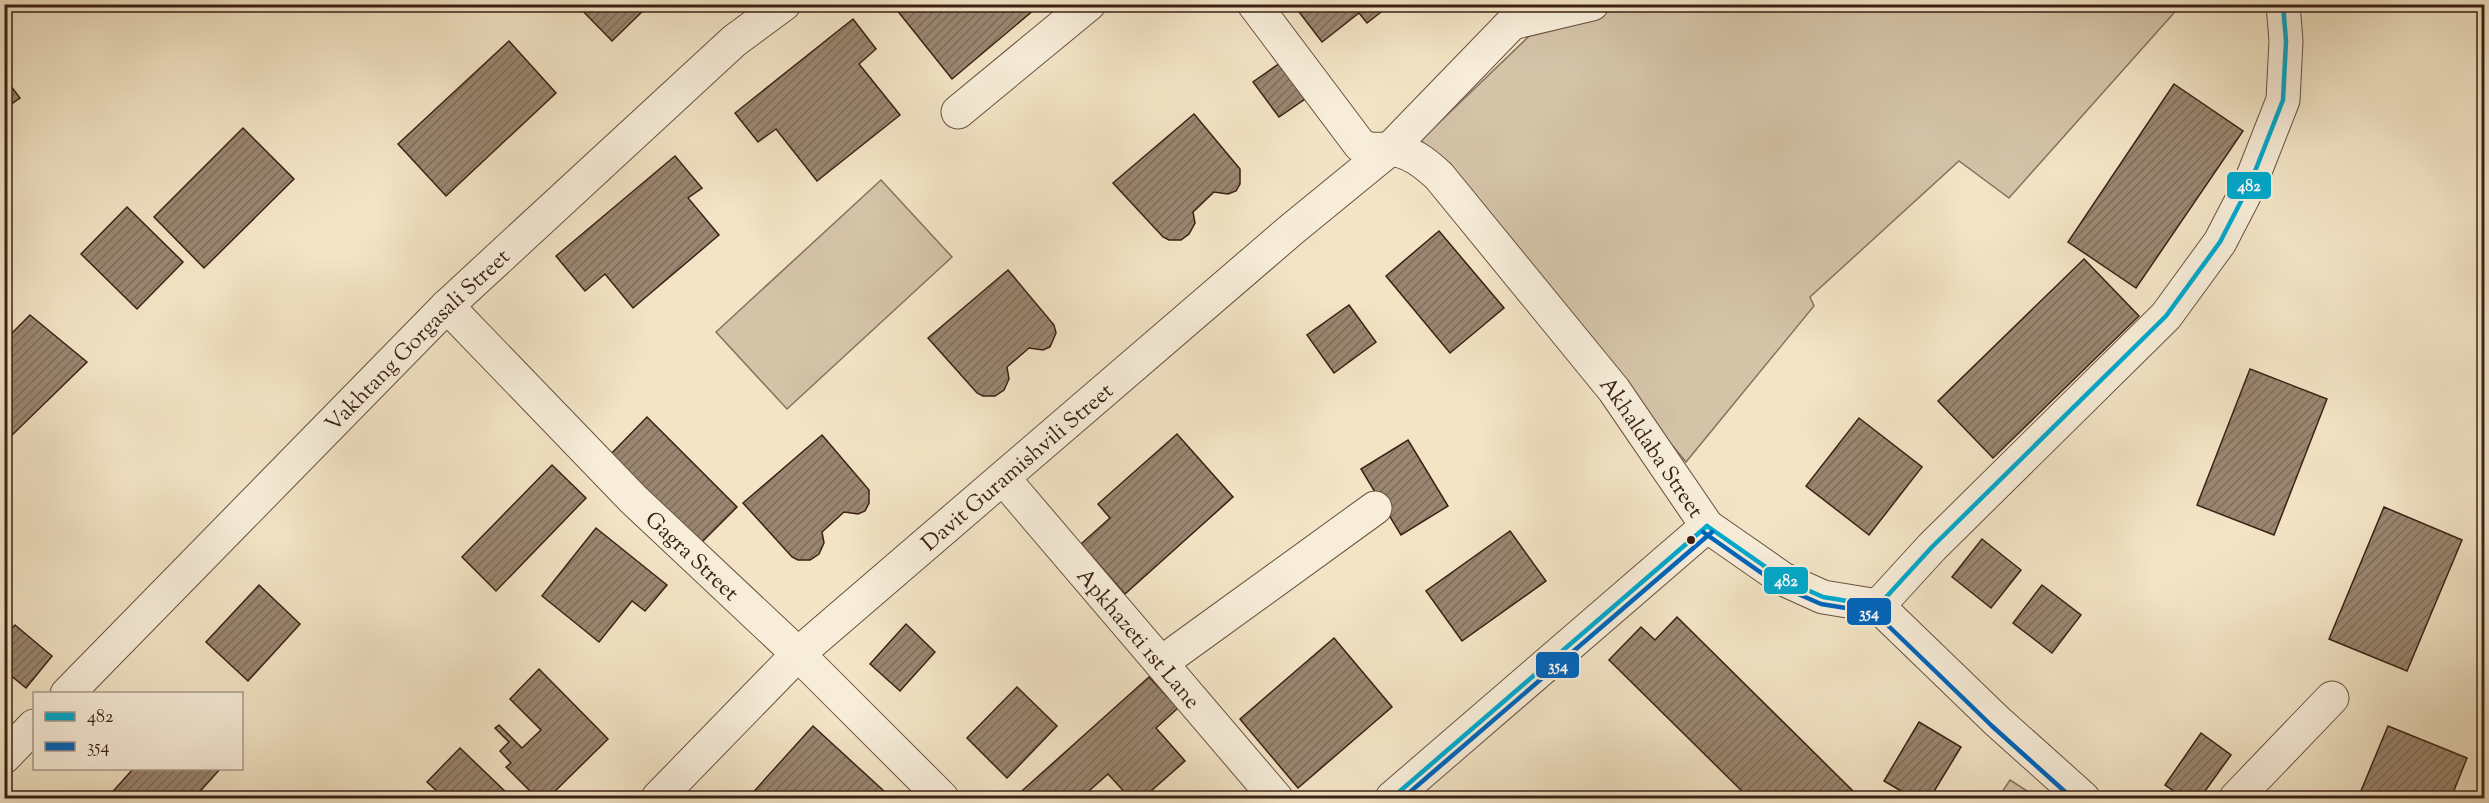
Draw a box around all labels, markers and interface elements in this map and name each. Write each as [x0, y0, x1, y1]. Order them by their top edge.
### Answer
line badge: 482 [2226, 171, 2272, 200]
text: 482 [2236, 176, 2261, 199]
street label: Vakhtang Gorgasali Street [319, 242, 519, 441]
street label: Akhaldaba Street [1590, 371, 1710, 526]
street label: Davit Guramishvili Street [916, 376, 1122, 560]
street label: Gagra Street [637, 505, 745, 610]
unlabelled marker [1685, 534, 1697, 546]
street label: Apkhazeti 1st Lane [1068, 562, 1207, 717]
line badge: 482 [1763, 566, 1809, 595]
text: 482 [1773, 571, 1798, 594]
line badge: 354 [1846, 597, 1892, 626]
text: 354 [1859, 603, 1879, 626]
line badge: 354 [1535, 651, 1580, 679]
text: 354 [1548, 656, 1568, 679]
legend [33, 692, 243, 770]
text: 482 [87, 705, 114, 731]
text: 354 [87, 735, 110, 761]

